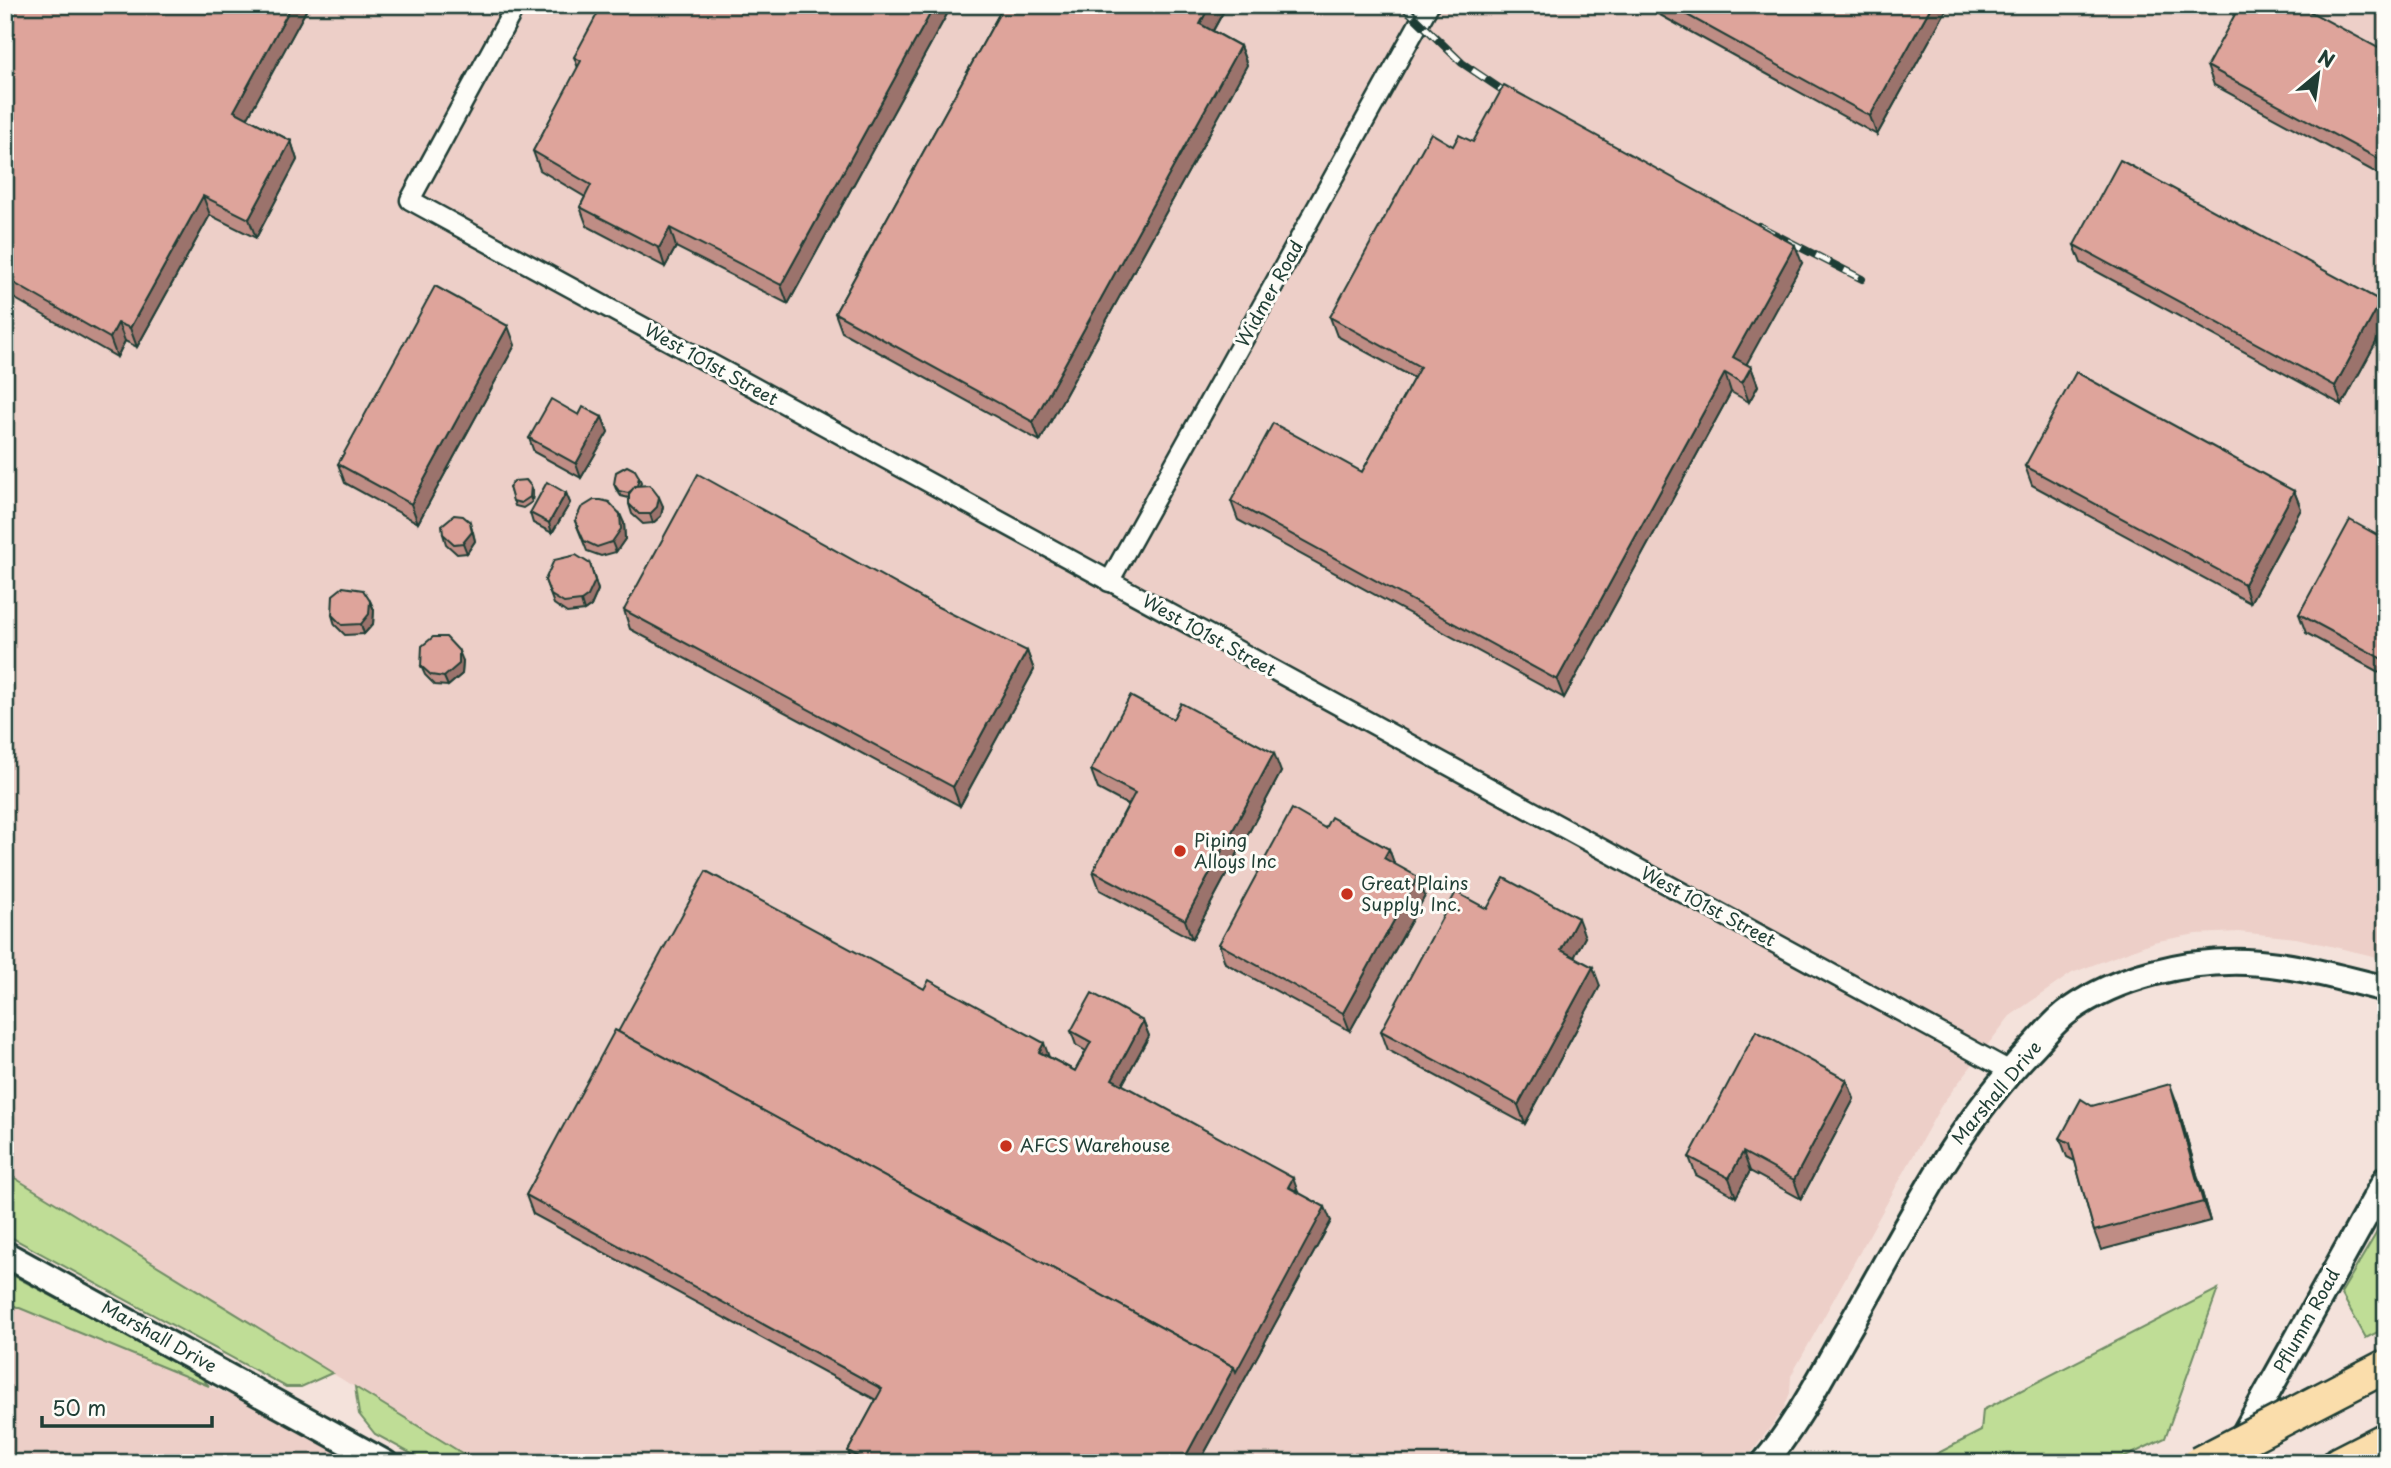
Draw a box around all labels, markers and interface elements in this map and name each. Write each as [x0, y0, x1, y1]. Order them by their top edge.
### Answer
north arrow [2282, 38, 2352, 108]
text: N [2313, 42, 2340, 74]
street label: Widmer Road [1228, 235, 1309, 351]
street label: West 101st Street [640, 316, 784, 412]
street label: West 101st Street [1138, 587, 1282, 683]
place label: Piping Alloys Inc [1194, 826, 1276, 874]
marker: Piping Alloys Inc [1172, 843, 1188, 859]
street label: West 101st Street [1637, 859, 1781, 953]
place label: Great Plains Supply, Inc. [1361, 869, 1468, 917]
marker: Great Plains Supply, Inc. [1339, 886, 1355, 902]
street label: Marshall Drive [1944, 1034, 2047, 1150]
place label: AFCS Warehouse [1020, 1131, 1170, 1158]
marker: AFCS Warehouse [998, 1138, 1014, 1154]
street label: Pflumm Road [2266, 1263, 2346, 1377]
street label: Marshall Drive [97, 1293, 222, 1379]
scale bar [42, 1384, 212, 1428]
text: 50 m [52, 1391, 106, 1423]

